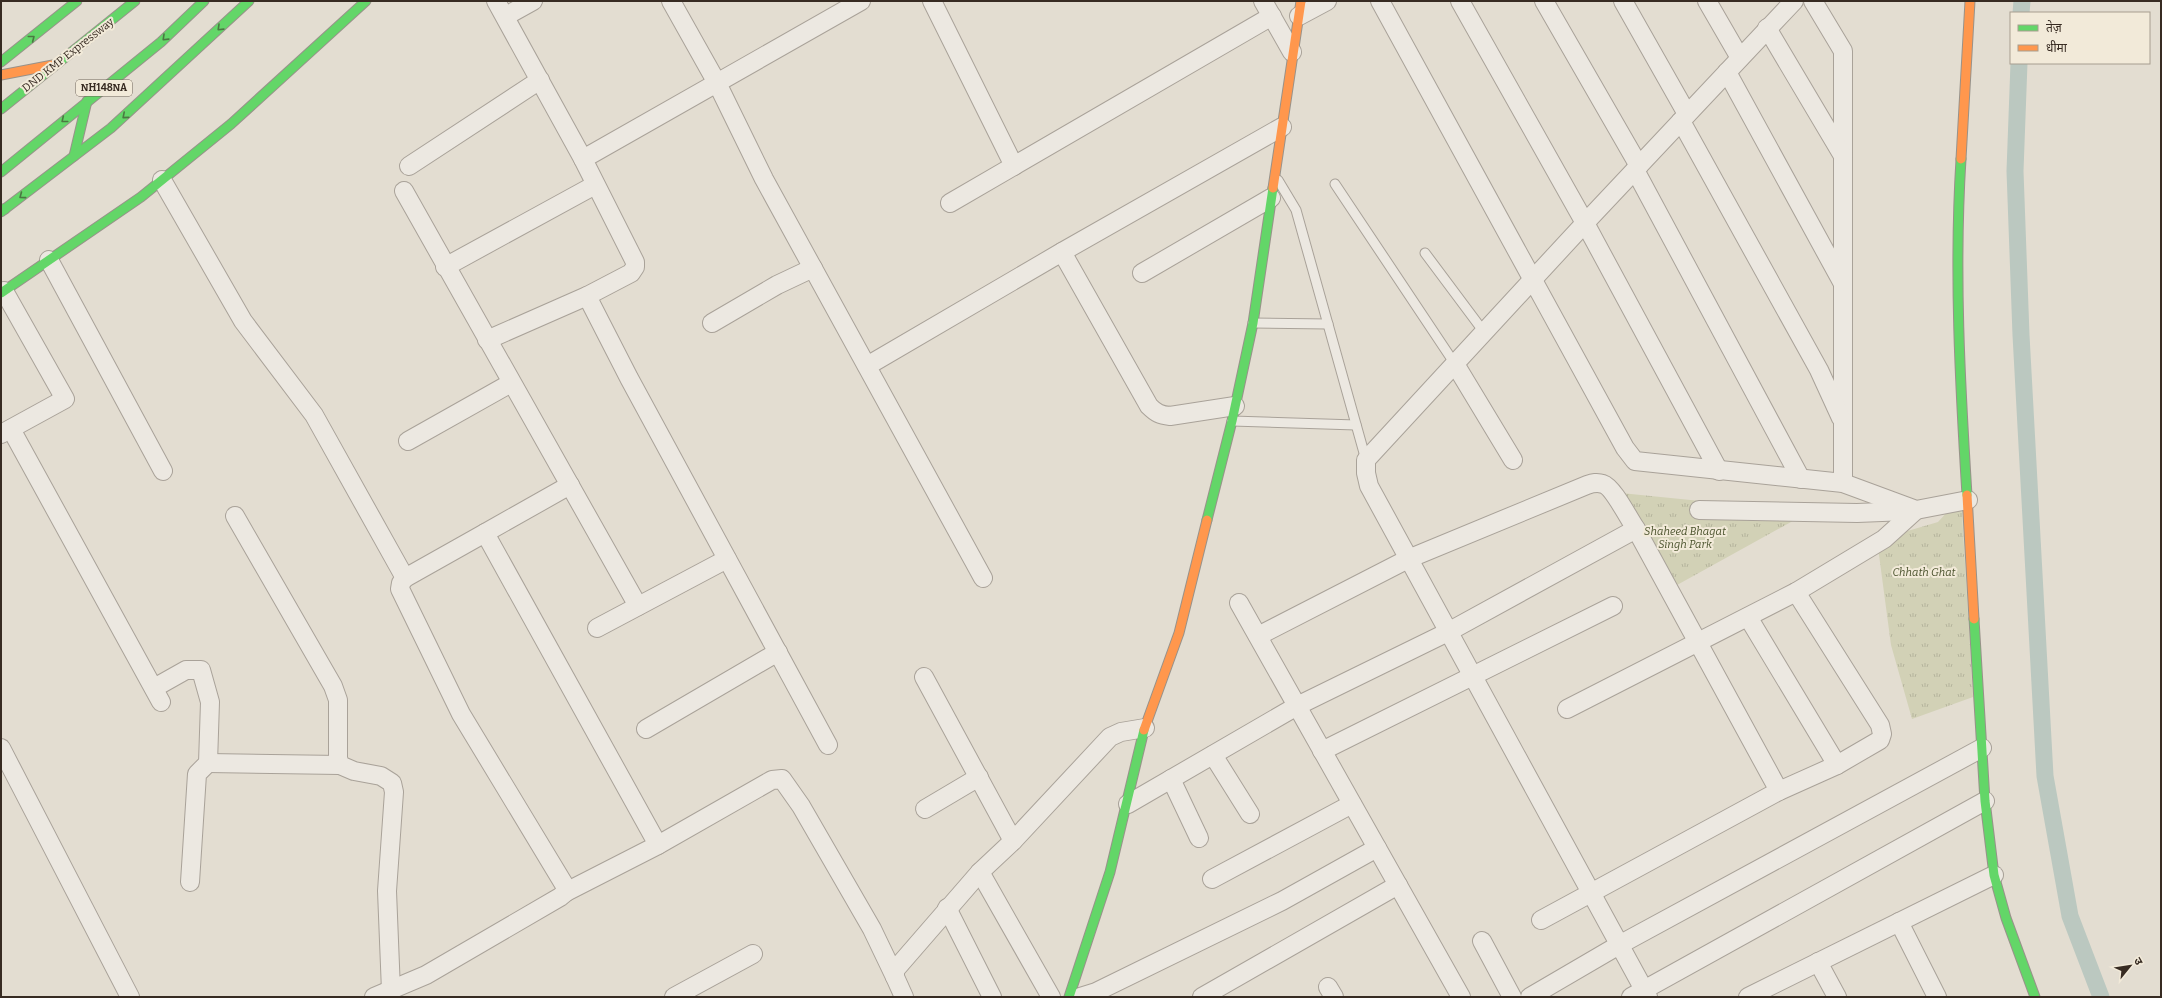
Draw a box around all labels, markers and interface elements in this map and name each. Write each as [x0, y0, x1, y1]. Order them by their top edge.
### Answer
legend [2010, 12, 2150, 64]
street label: DND KMP Expressway [20, 15, 117, 95]
text: तेज़ [2046, 20, 2063, 35]
one-way arrow [217, 23, 225, 31]
one-way arrow [162, 33, 170, 41]
one-way arrow [27, 35, 34, 42]
text: धीमा [2046, 40, 2068, 55]
road number: NH148NA [76, 80, 132, 96]
one-way arrow [122, 111, 129, 118]
one-way arrow [62, 115, 69, 122]
one-way arrow [20, 191, 27, 198]
park label: Shaheed Bhagat Singh Park [1644, 525, 1726, 551]
park label: Chhath Ghat [1892, 566, 1956, 579]
north arrow [2110, 946, 2150, 986]
text: उ [2131, 955, 2146, 968]

